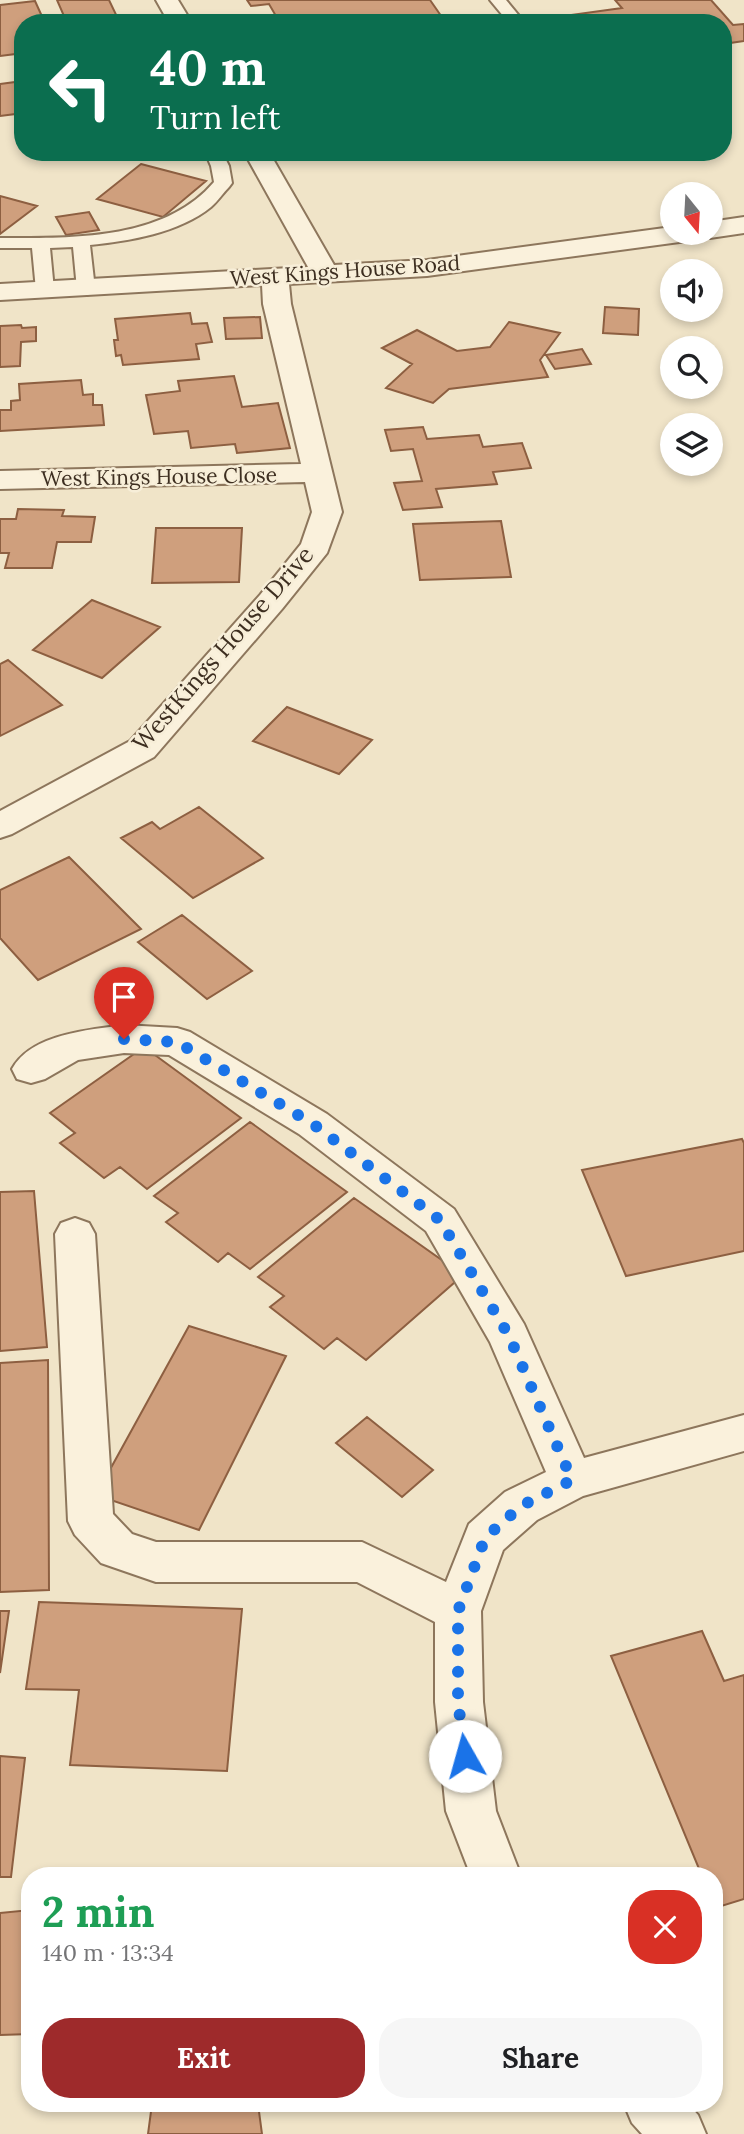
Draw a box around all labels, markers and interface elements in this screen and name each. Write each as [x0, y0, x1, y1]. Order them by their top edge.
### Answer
text: 40 m [150, 36, 266, 98]
icon: left [35, 42, 126, 133]
text: Turn left [150, 97, 280, 138]
north arrow [660, 182, 723, 245]
map controls [660, 182, 723, 476]
street label: West Kings House Road [229, 249, 461, 292]
button: sound [660, 259, 723, 322]
button: search [660, 336, 723, 399]
button: layers [660, 413, 723, 476]
street label: West Kings House Close [41, 461, 277, 492]
street label: WestKings House Drive [125, 540, 320, 758]
pin [94, 967, 154, 1039]
icon: arrive [105, 978, 143, 1016]
position arrow [428, 1719, 502, 1793]
text: 2 min [42, 1885, 155, 1939]
button: close [628, 1890, 702, 1964]
text: 140 m · 13:34 [42, 1938, 174, 1967]
button: Exit [42, 2018, 365, 2098]
button: Share [379, 2018, 702, 2098]

